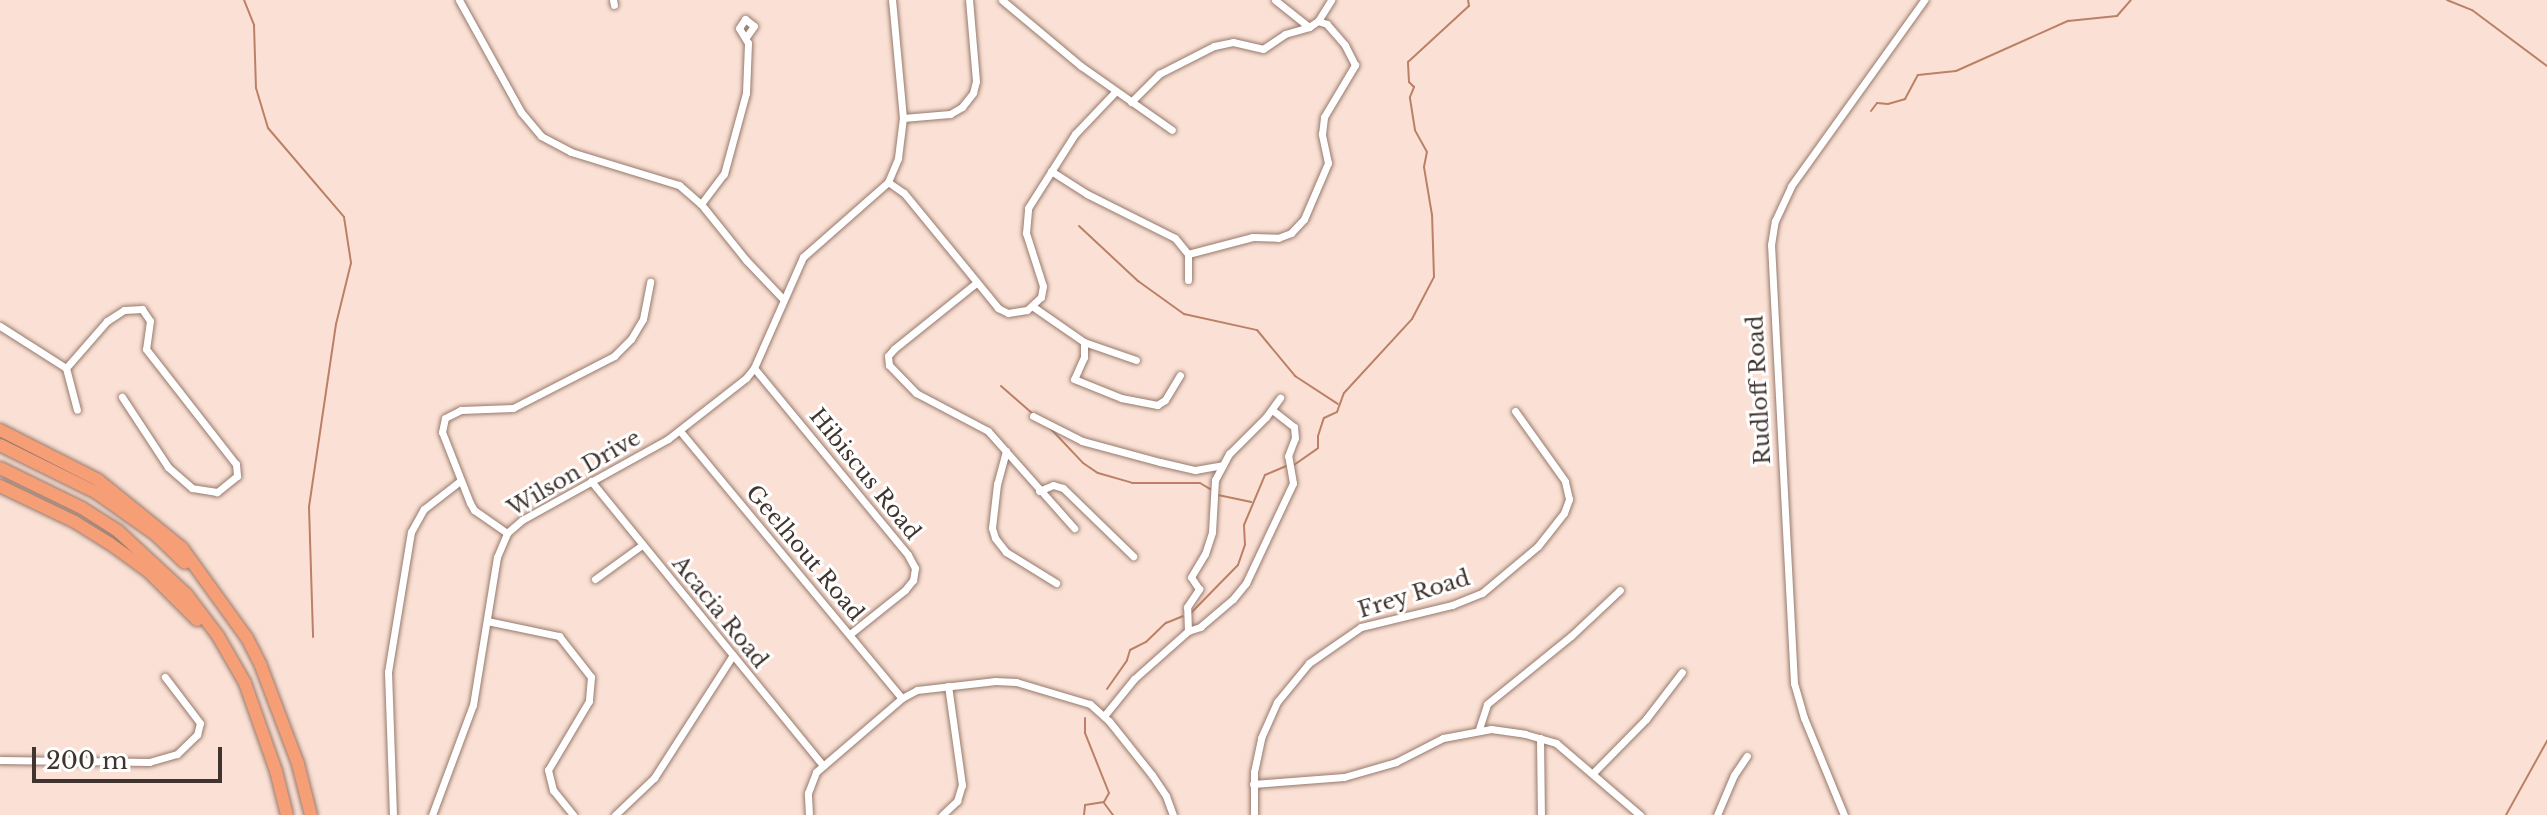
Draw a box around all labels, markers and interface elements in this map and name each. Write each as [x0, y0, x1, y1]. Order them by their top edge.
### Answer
street label: Rudloff Road [1742, 315, 1776, 465]
street label: Hibiscus Road [804, 403, 926, 545]
street label: Wilson Drive [503, 424, 645, 522]
street label: Geelhout Road [741, 480, 869, 626]
street label: Acacia Road [667, 550, 773, 674]
street label: Frey Road [1355, 564, 1473, 624]
scale bar [36, 731, 226, 781]
text: 200 m [46, 746, 128, 775]

